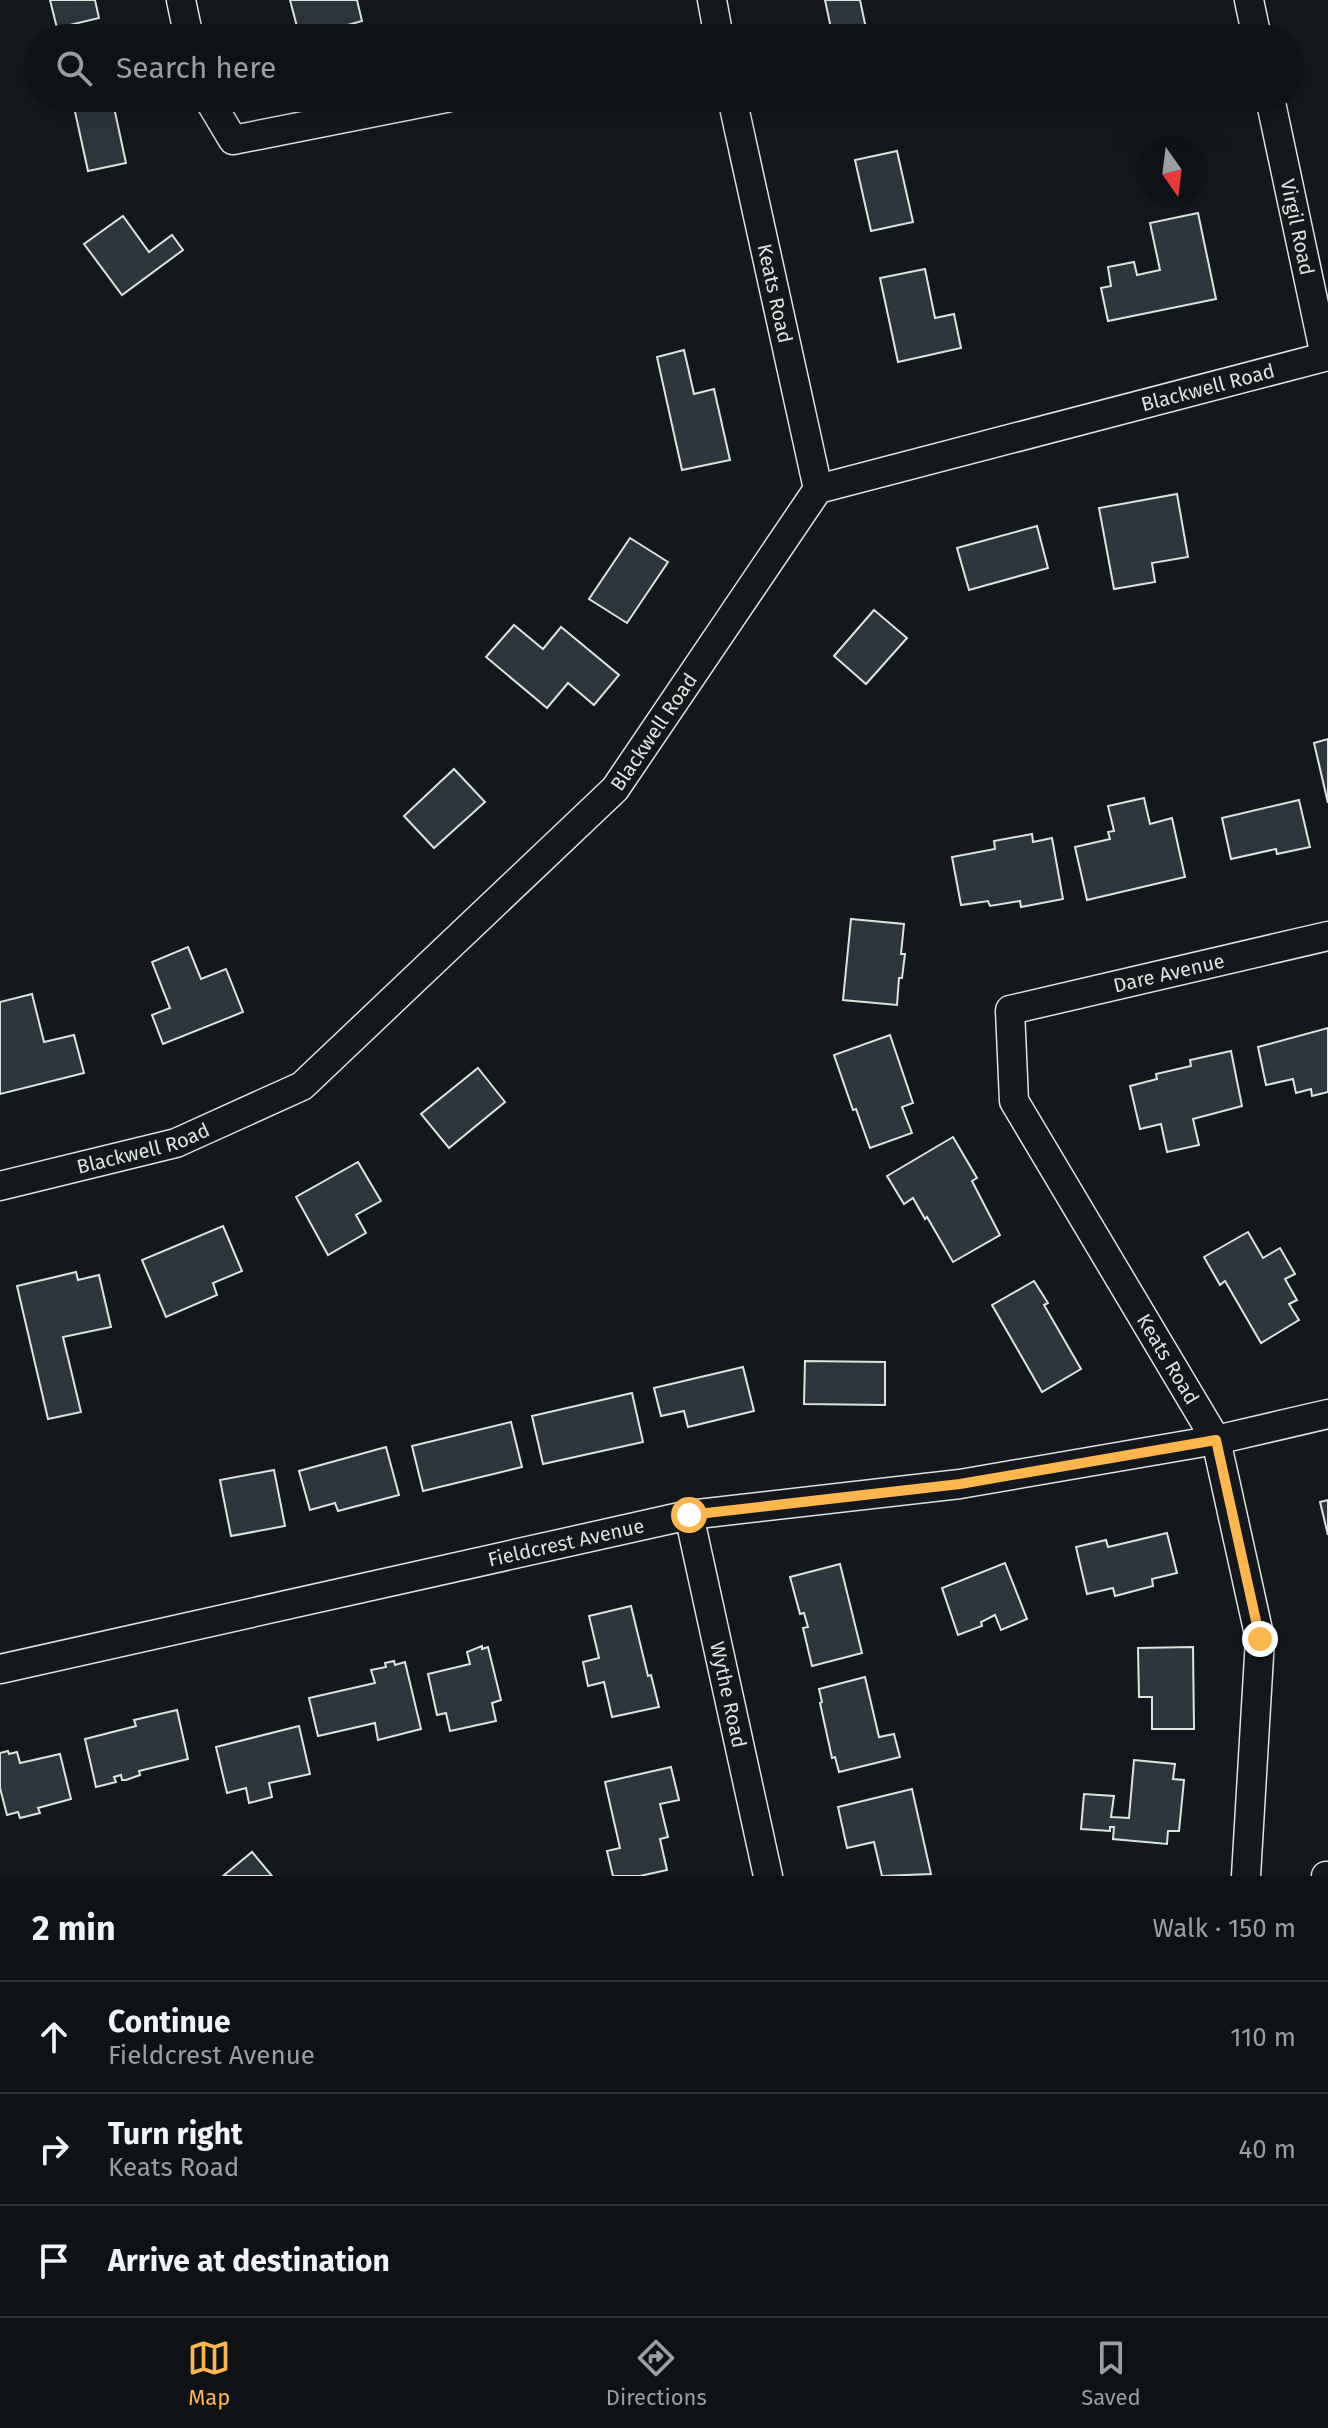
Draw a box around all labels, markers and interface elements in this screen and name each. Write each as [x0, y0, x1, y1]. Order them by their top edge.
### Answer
search box [24, 24, 1304, 112]
icon: search [52, 46, 96, 90]
text: Search here [116, 50, 276, 86]
north arrow [1136, 136, 1208, 208]
street label: Virgil Road [1276, 177, 1319, 277]
street label: Keats Road [752, 241, 798, 345]
street label: Blackwell Road [1138, 358, 1277, 416]
street label: Blackwell Road [605, 668, 702, 795]
street label: Dare Avenue [1111, 949, 1227, 998]
street label: Blackwell Road [74, 1117, 213, 1179]
street label: Keats Road [1132, 1310, 1204, 1408]
route start [671, 1497, 707, 1533]
street label: Fieldcrest Avenue [486, 1513, 646, 1572]
route end [1242, 1621, 1278, 1657]
street label: Wythe Road [705, 1640, 752, 1750]
text: 2 min [32, 1908, 116, 1949]
text: Walk · 150 m [1153, 1913, 1296, 1944]
text: Continue [108, 2004, 231, 2040]
icon: ahead [32, 2015, 76, 2059]
text: 110 m [1230, 2022, 1296, 2053]
text: Fieldcrest Avenue [108, 2040, 315, 2071]
text: Turn right [108, 2116, 243, 2152]
icon: right [32, 2127, 76, 2171]
text: 40 m [1238, 2134, 1296, 2165]
text: Keats Road [108, 2152, 239, 2183]
icon: arrive [32, 2239, 76, 2283]
text: Arrive at destination [108, 2243, 390, 2279]
tab: Map [187, 2336, 231, 2411]
tab: Directions [606, 2336, 707, 2411]
tab: Saved [1081, 2336, 1141, 2411]

